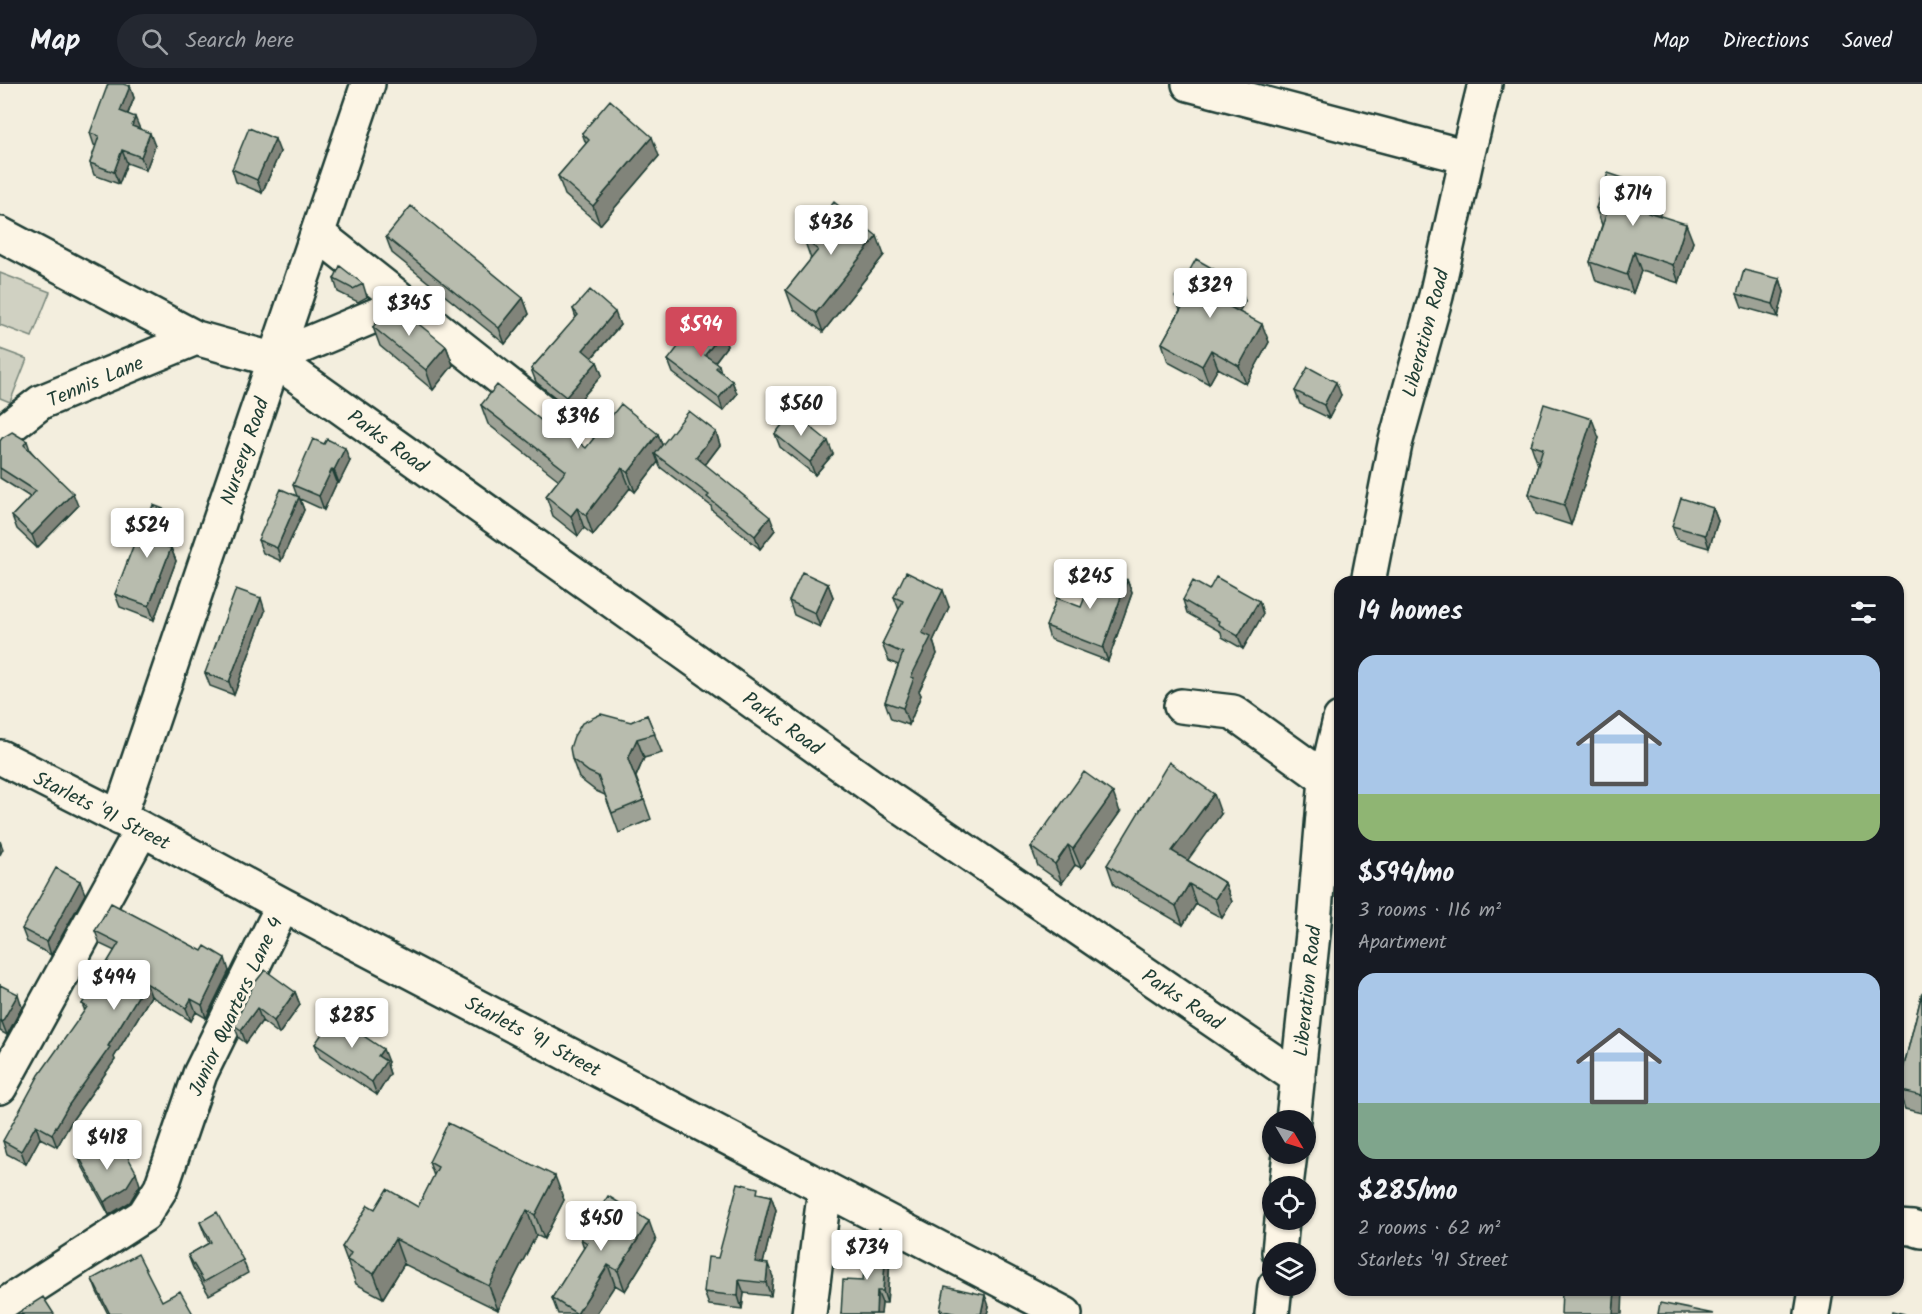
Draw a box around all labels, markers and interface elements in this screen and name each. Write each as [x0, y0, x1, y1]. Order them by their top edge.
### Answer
search box [117, 14, 537, 68]
text: Map [30, 19, 81, 64]
text: Search here [186, 24, 294, 59]
icon: search [138, 25, 171, 58]
text: Map [1653, 25, 1689, 58]
text: Directions [1722, 25, 1809, 58]
text: Saved [1842, 25, 1892, 58]
pin: $714 [1597, 176, 1669, 227]
text: $714 [1614, 179, 1652, 211]
pin: $436 [795, 205, 867, 256]
text: $436 [809, 208, 853, 240]
street label: Liberation Road [1394, 265, 1460, 401]
pin: $329 [1174, 268, 1246, 319]
text: $329 [1188, 271, 1232, 303]
pin: $345 [373, 286, 445, 337]
text: $345 [387, 289, 431, 321]
pin: $594 [665, 307, 737, 358]
text: $594 [680, 310, 722, 342]
street label: Tennis Lane [42, 348, 149, 418]
pin: $560 [765, 386, 837, 437]
text: $560 [779, 389, 823, 421]
street label: Nursery Road [213, 393, 279, 510]
pin: $396 [542, 399, 614, 450]
street label: Parks Road [340, 402, 435, 483]
text: $396 [556, 402, 600, 434]
pin: $524 [111, 508, 183, 559]
text: $524 [125, 511, 169, 543]
pin: $245 [1054, 559, 1126, 610]
text: $245 [1068, 562, 1112, 594]
text: 14 homes [1358, 591, 1463, 633]
icon: filters [1847, 596, 1880, 629]
street label: Parks Road [735, 684, 830, 765]
icon: home [1565, 694, 1673, 802]
street label: Starlets '91 Street [27, 763, 176, 860]
text: $594/mo [1358, 853, 1454, 895]
text: 3 rooms · 116 m² [1358, 895, 1501, 927]
street label: Junior Quarters Lane 4 [181, 912, 293, 1102]
street label: Liberation Road [1286, 923, 1332, 1058]
text: Apartment [1358, 927, 1447, 959]
pin: $494 [78, 960, 150, 1011]
street label: Parks Road [1134, 961, 1230, 1040]
text: $494 [92, 963, 136, 995]
street label: Starlets '91 Street [458, 988, 606, 1087]
pin: $285 [316, 998, 388, 1049]
text: $285 [329, 1001, 375, 1033]
icon: home [1565, 1012, 1673, 1120]
north arrow [1262, 1110, 1316, 1164]
map controls [1262, 1110, 1316, 1296]
pin: $418 [71, 1120, 143, 1171]
text: $418 [87, 1123, 127, 1155]
text: $285/mo [1358, 1171, 1458, 1213]
button: locate [1262, 1176, 1316, 1230]
pin: $450 [565, 1201, 637, 1252]
text: $450 [579, 1204, 623, 1236]
text: 2 rooms · 62 m² [1358, 1213, 1500, 1245]
pin: $734 [831, 1230, 903, 1281]
text: $734 [845, 1233, 889, 1265]
button: layers [1262, 1242, 1316, 1296]
text: Starlets '91 Street [1358, 1245, 1508, 1277]

